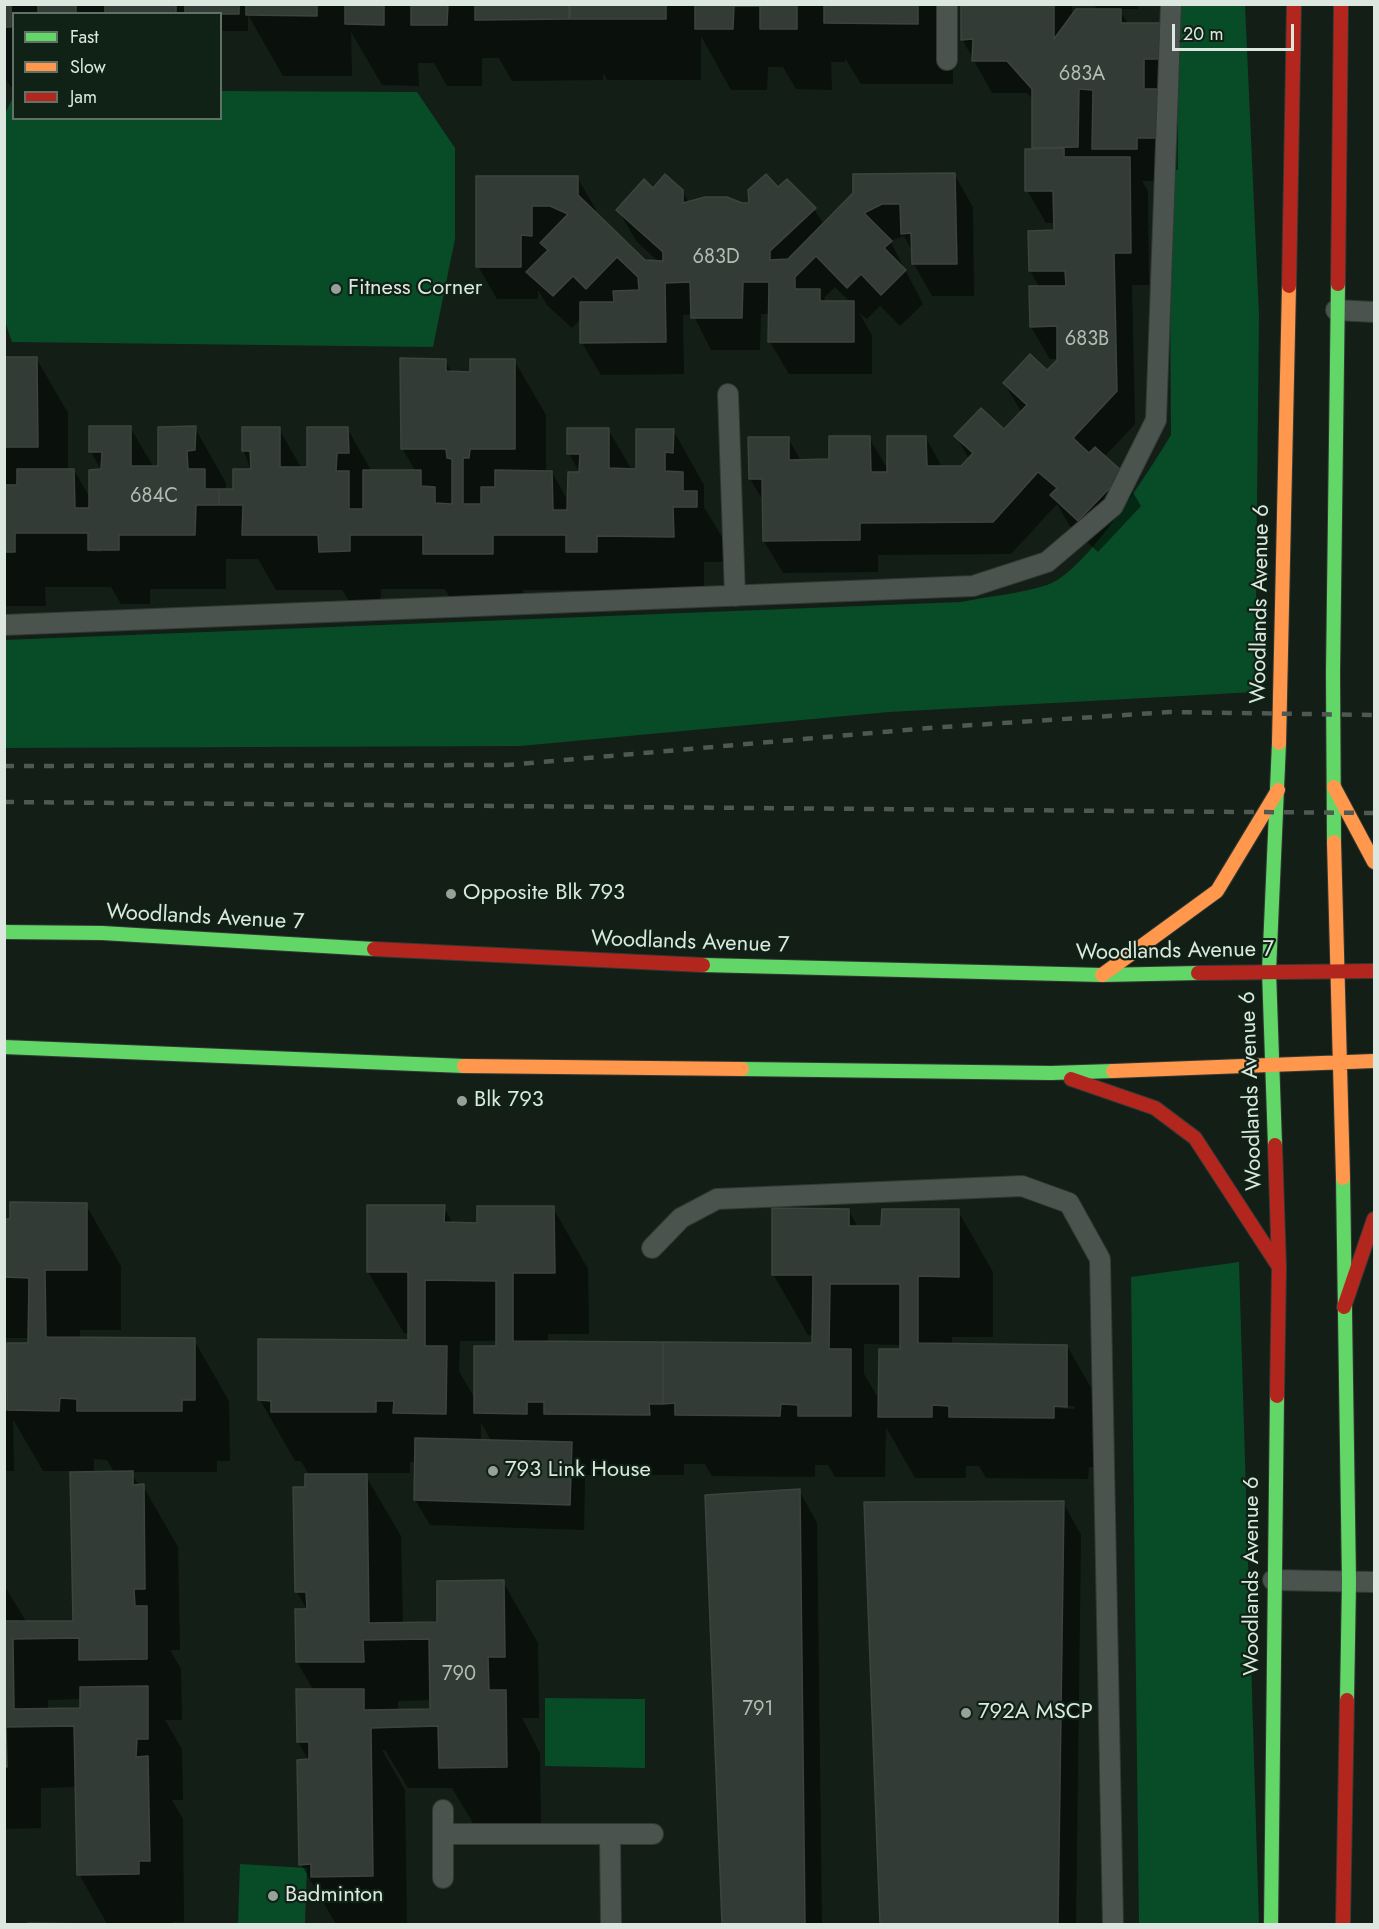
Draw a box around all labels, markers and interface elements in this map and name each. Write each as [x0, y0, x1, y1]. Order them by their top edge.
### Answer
legend [12, 12, 222, 120]
scale bar [1175, 12, 1296, 50]
text: 20 m [1183, 21, 1223, 47]
text: Fast [70, 24, 99, 50]
text: Slow [70, 54, 106, 80]
house number: 683A [1059, 63, 1105, 87]
text: Jam [70, 84, 97, 110]
house number: 683D [693, 246, 739, 270]
place label: Fitness Corner [348, 276, 482, 302]
marker: Fitness Corner [329, 282, 343, 296]
house number: 683B [1065, 328, 1109, 352]
house number: 684C [130, 485, 178, 509]
street label: Woodlands Avenue 6 [1246, 504, 1276, 704]
place label: Opposite Blk 793 [463, 881, 625, 907]
marker: Opposite Blk 793 [444, 887, 458, 901]
street label: Woodlands Avenue 7 [105, 900, 305, 936]
street label: Woodlands Avenue 7 [590, 926, 790, 960]
street label: Woodlands Avenue 7 [1076, 937, 1274, 967]
street label: Woodlands Avenue 6 [1235, 991, 1269, 1191]
place label: Blk 793 [474, 1088, 544, 1114]
marker: Blk 793 [455, 1094, 469, 1108]
place label: 793 Link House [505, 1458, 651, 1484]
marker: 793 Link House [486, 1464, 500, 1478]
street label: Woodlands Avenue 6 [1240, 1476, 1266, 1676]
house number: 790 [442, 1663, 476, 1687]
house number: 791 [742, 1698, 774, 1722]
place label: 792A MSCP [978, 1700, 1093, 1726]
marker: 792A MSCP [959, 1706, 973, 1720]
place label: Badminton [285, 1883, 384, 1909]
marker: Badminton [266, 1889, 280, 1903]

